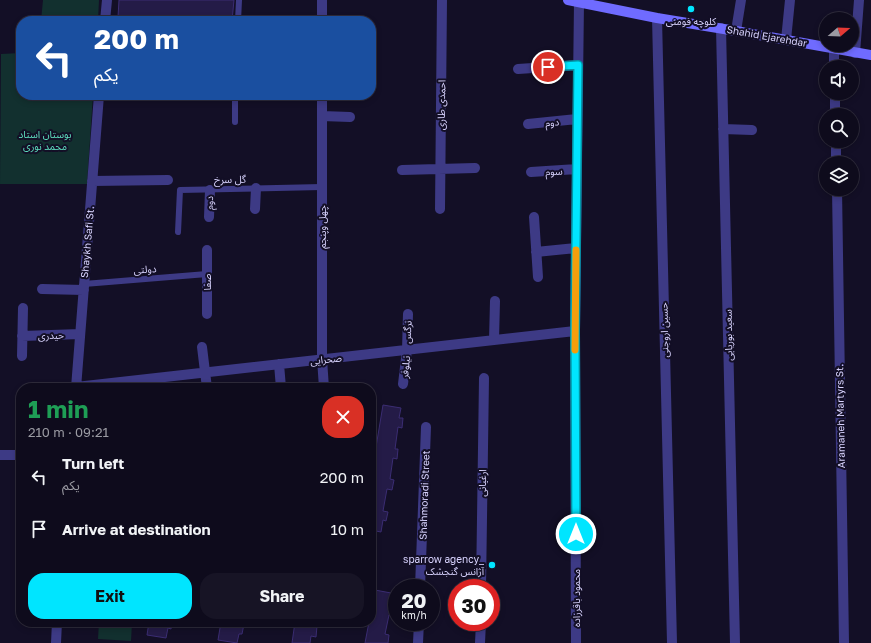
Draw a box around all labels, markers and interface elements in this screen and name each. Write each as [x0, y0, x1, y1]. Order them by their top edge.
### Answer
marker: کلوچه فومنی [686, 4, 696, 14]
north arrow [819, 12, 859, 52]
map controls [819, 12, 859, 196]
place label: کلوچه فومنی [666, 15, 717, 28]
text: 200 m [94, 22, 179, 55]
street label: Shahid Ejarehdar [726, 23, 808, 49]
icon: left [28, 32, 80, 84]
pin [531, 50, 565, 84]
icon: arrive [537, 56, 559, 78]
button: sound [819, 60, 859, 100]
text: یکم [94, 63, 119, 85]
street label: احمدی طاری [435, 80, 448, 130]
button: search [819, 108, 859, 148]
street label: دوم [544, 115, 560, 132]
park label: بوستان استاد محمد نوری [19, 128, 72, 153]
button: layers [819, 156, 859, 196]
street label: سوم [545, 165, 563, 180]
street label: گل سرخ [214, 173, 247, 187]
street label: دوم [203, 196, 218, 210]
street label: Shaykh Safi St. [78, 205, 96, 279]
street label: چهل وپنجم [316, 205, 330, 249]
street label: دولتی [133, 262, 157, 277]
street label: صفا [201, 274, 213, 290]
street label: حسین اروجنی [658, 302, 671, 358]
street label: سعید بوریایی [722, 309, 735, 361]
street label: نرگس [400, 320, 415, 344]
street label: حیدری [38, 329, 64, 342]
street label: صحرایی [310, 351, 343, 368]
street label: نیلوفر [398, 355, 413, 380]
street label: Aramaneh Martyrs St. [833, 364, 847, 468]
text: 1 min [28, 394, 88, 423]
button: close [322, 396, 364, 438]
text: 210 m · 09:21 [28, 424, 109, 440]
street label: Shahmoradi Street [416, 450, 432, 540]
text: Turn left [62, 454, 124, 472]
icon: left [28, 466, 50, 488]
text: 200 m [320, 468, 364, 486]
street label: ارغیانی [476, 469, 489, 497]
text: یکم [62, 477, 80, 493]
position arrow [555, 513, 597, 555]
icon: arrive [28, 518, 50, 540]
text: Arrive at destination [62, 520, 211, 538]
text: 10 m [330, 520, 364, 538]
place label: sparrow agency_ آژانس گنجشک [403, 553, 485, 578]
marker: sparrow agency_ آژانس گنجشک [487, 560, 497, 570]
street label: محمود باقرزاده [570, 569, 583, 627]
button: Exit [28, 573, 192, 619]
button: Share [200, 573, 364, 619]
speed limit sign: 30 [448, 579, 500, 631]
text: 20 [401, 588, 427, 612]
text: km/h [401, 609, 427, 621]

